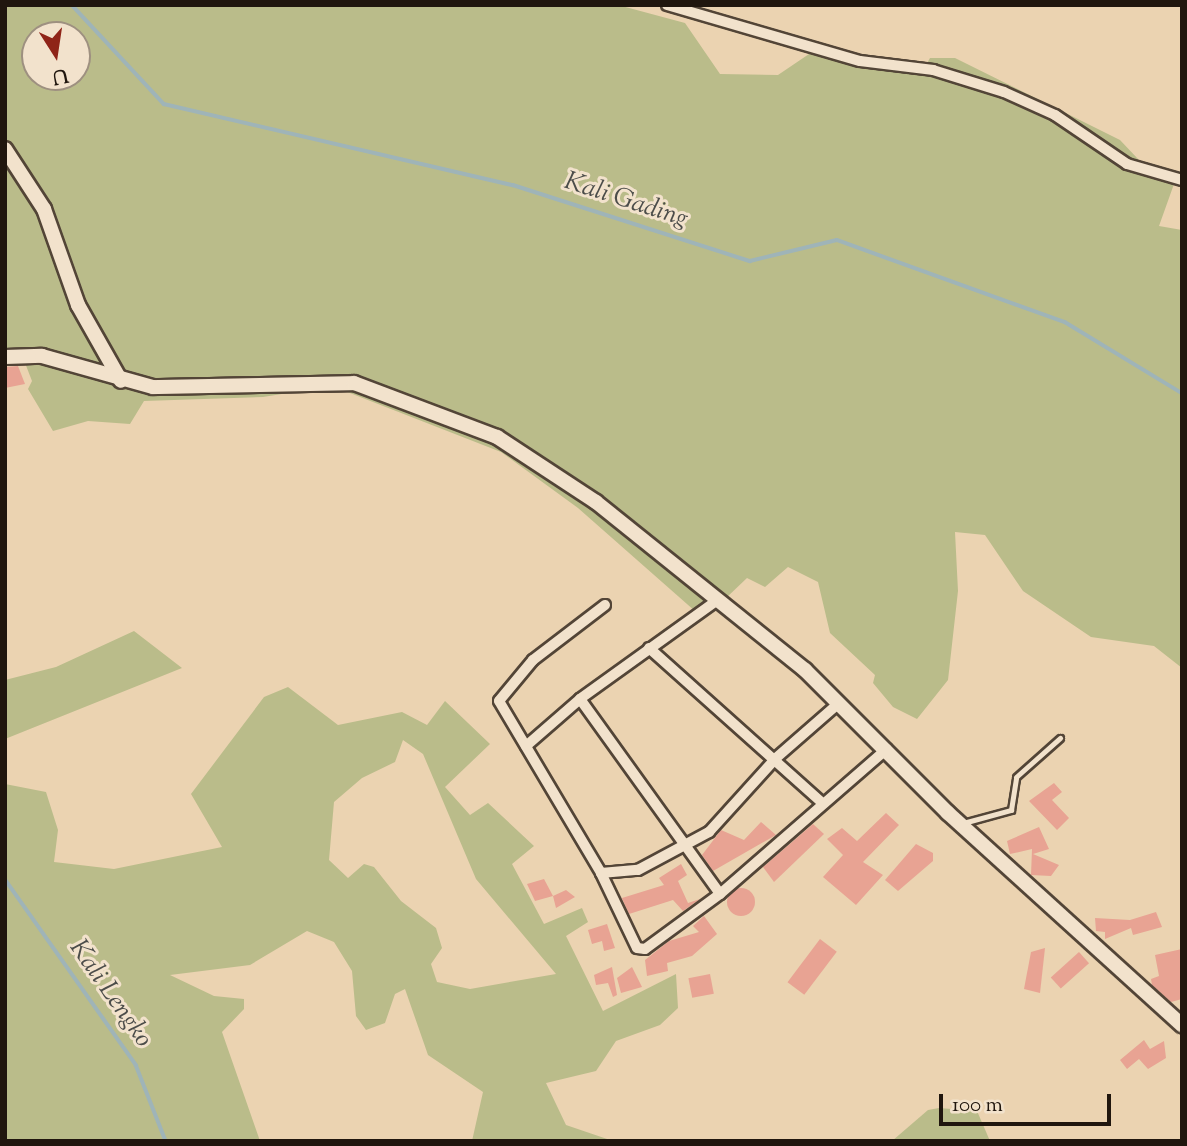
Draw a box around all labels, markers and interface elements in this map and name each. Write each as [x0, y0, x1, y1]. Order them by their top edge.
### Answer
north arrow [21, 21, 91, 91]
text: U [50, 60, 70, 90]
water label: Kali Gading [560, 166, 692, 236]
water label: Kali Lengko [62, 934, 158, 1054]
scale bar [942, 1080, 1114, 1124]
text: 100 m [952, 1091, 1003, 1121]

